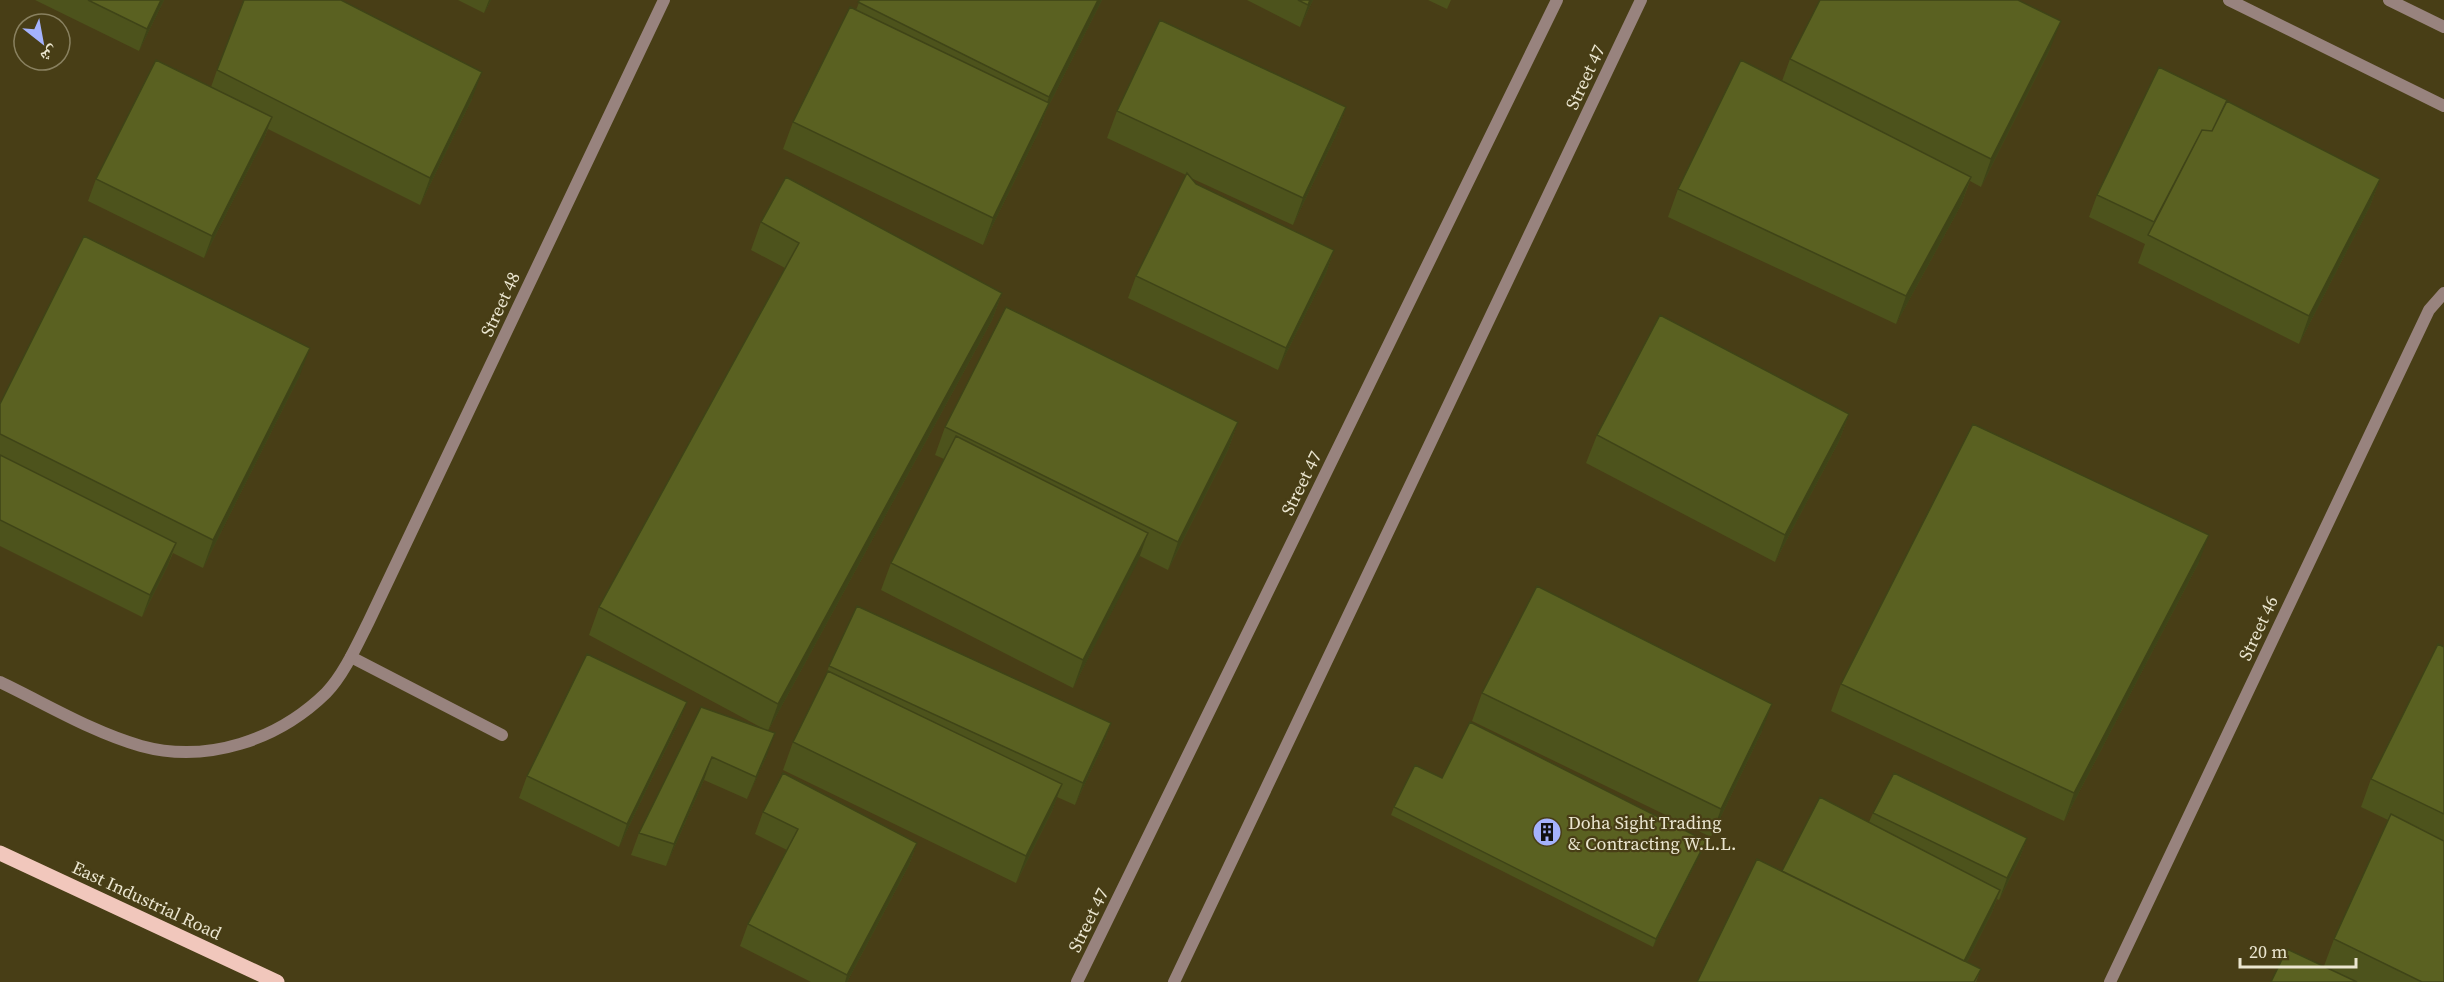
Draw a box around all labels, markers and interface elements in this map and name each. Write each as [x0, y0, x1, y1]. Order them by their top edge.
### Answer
north arrow [12, 12, 72, 72]
text: ش [37, 41, 63, 69]
street label: Street 47 [1559, 41, 1611, 113]
street label: Street 48 [474, 268, 526, 340]
street label: Street 47 [1275, 447, 1327, 519]
street label: Street 46 [2232, 592, 2284, 664]
place label: Doha Sight Trading & Contracting W.L.L. [1568, 810, 1736, 856]
building icon: Doha Sight Trading & Contracting W.L.L. [1531, 816, 1563, 848]
street label: East Industrial Road [68, 854, 226, 946]
street label: Street 47 [1062, 884, 1114, 956]
scale bar [2240, 931, 2356, 969]
text: 20 m [2249, 939, 2287, 964]

